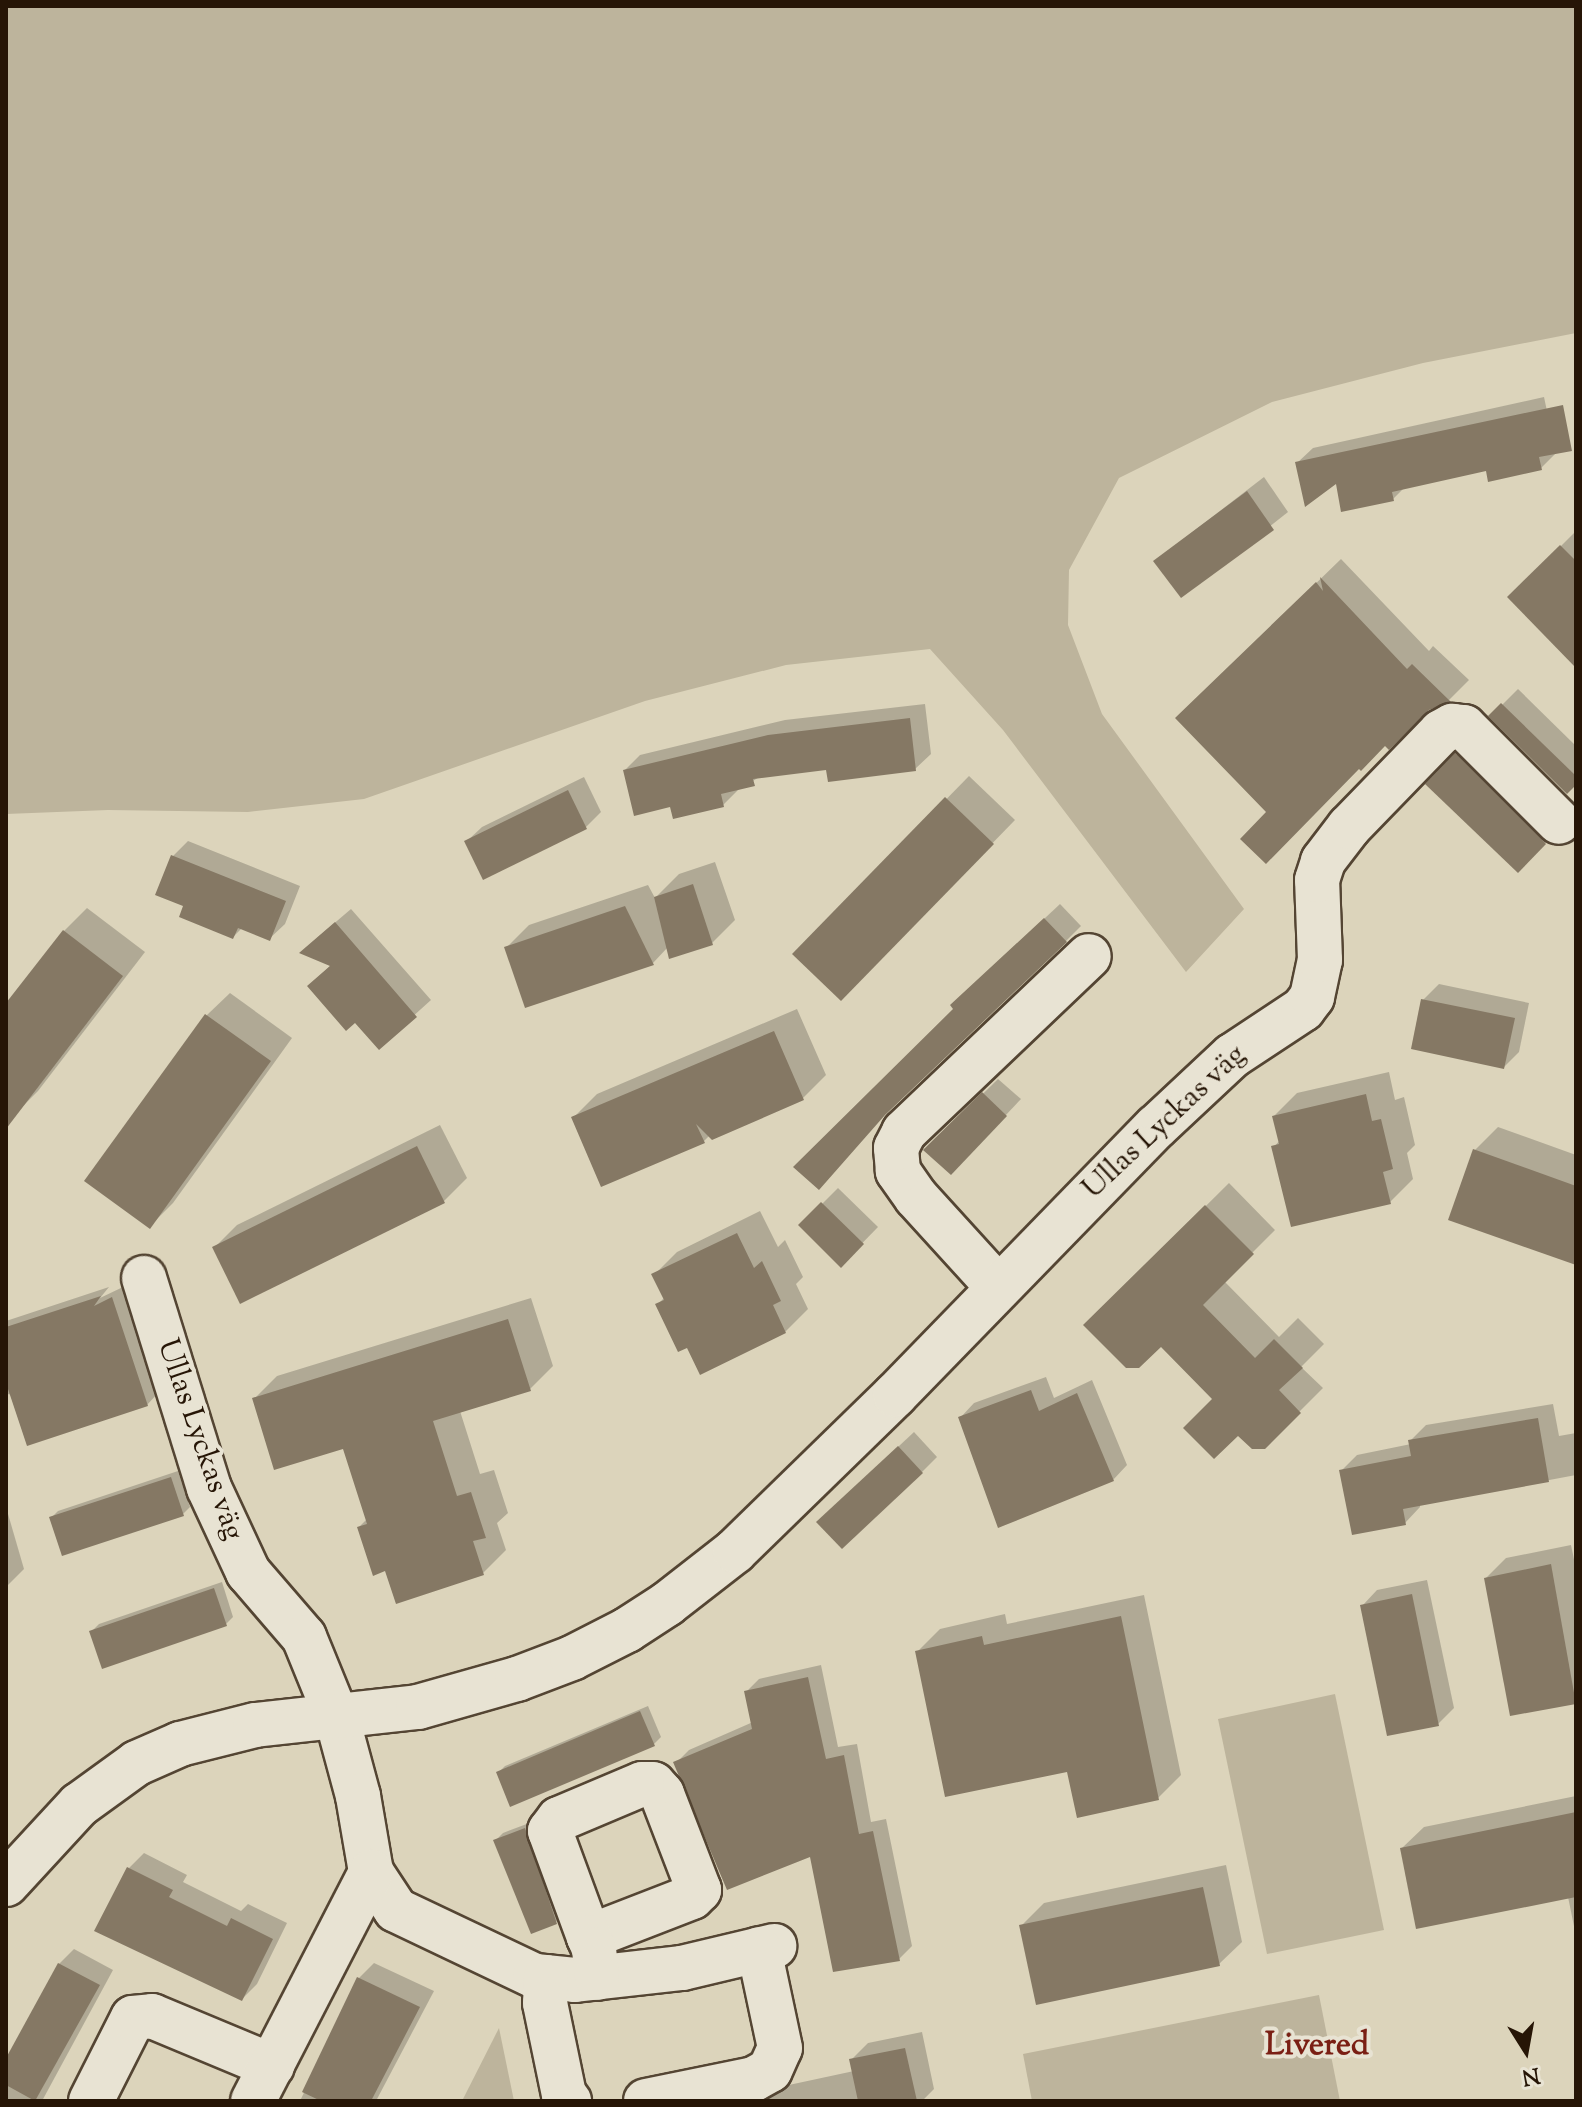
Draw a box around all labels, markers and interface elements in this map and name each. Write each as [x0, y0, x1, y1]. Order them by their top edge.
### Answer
street label: Ullas Lyckas väg [1076, 1038, 1254, 1208]
street label: Ullas Lyckas väg [148, 1335, 250, 1545]
north arrow [1486, 2011, 1566, 2091]
district label: Livered [1265, 2027, 1369, 2065]
text: N [1519, 2057, 1542, 2092]

